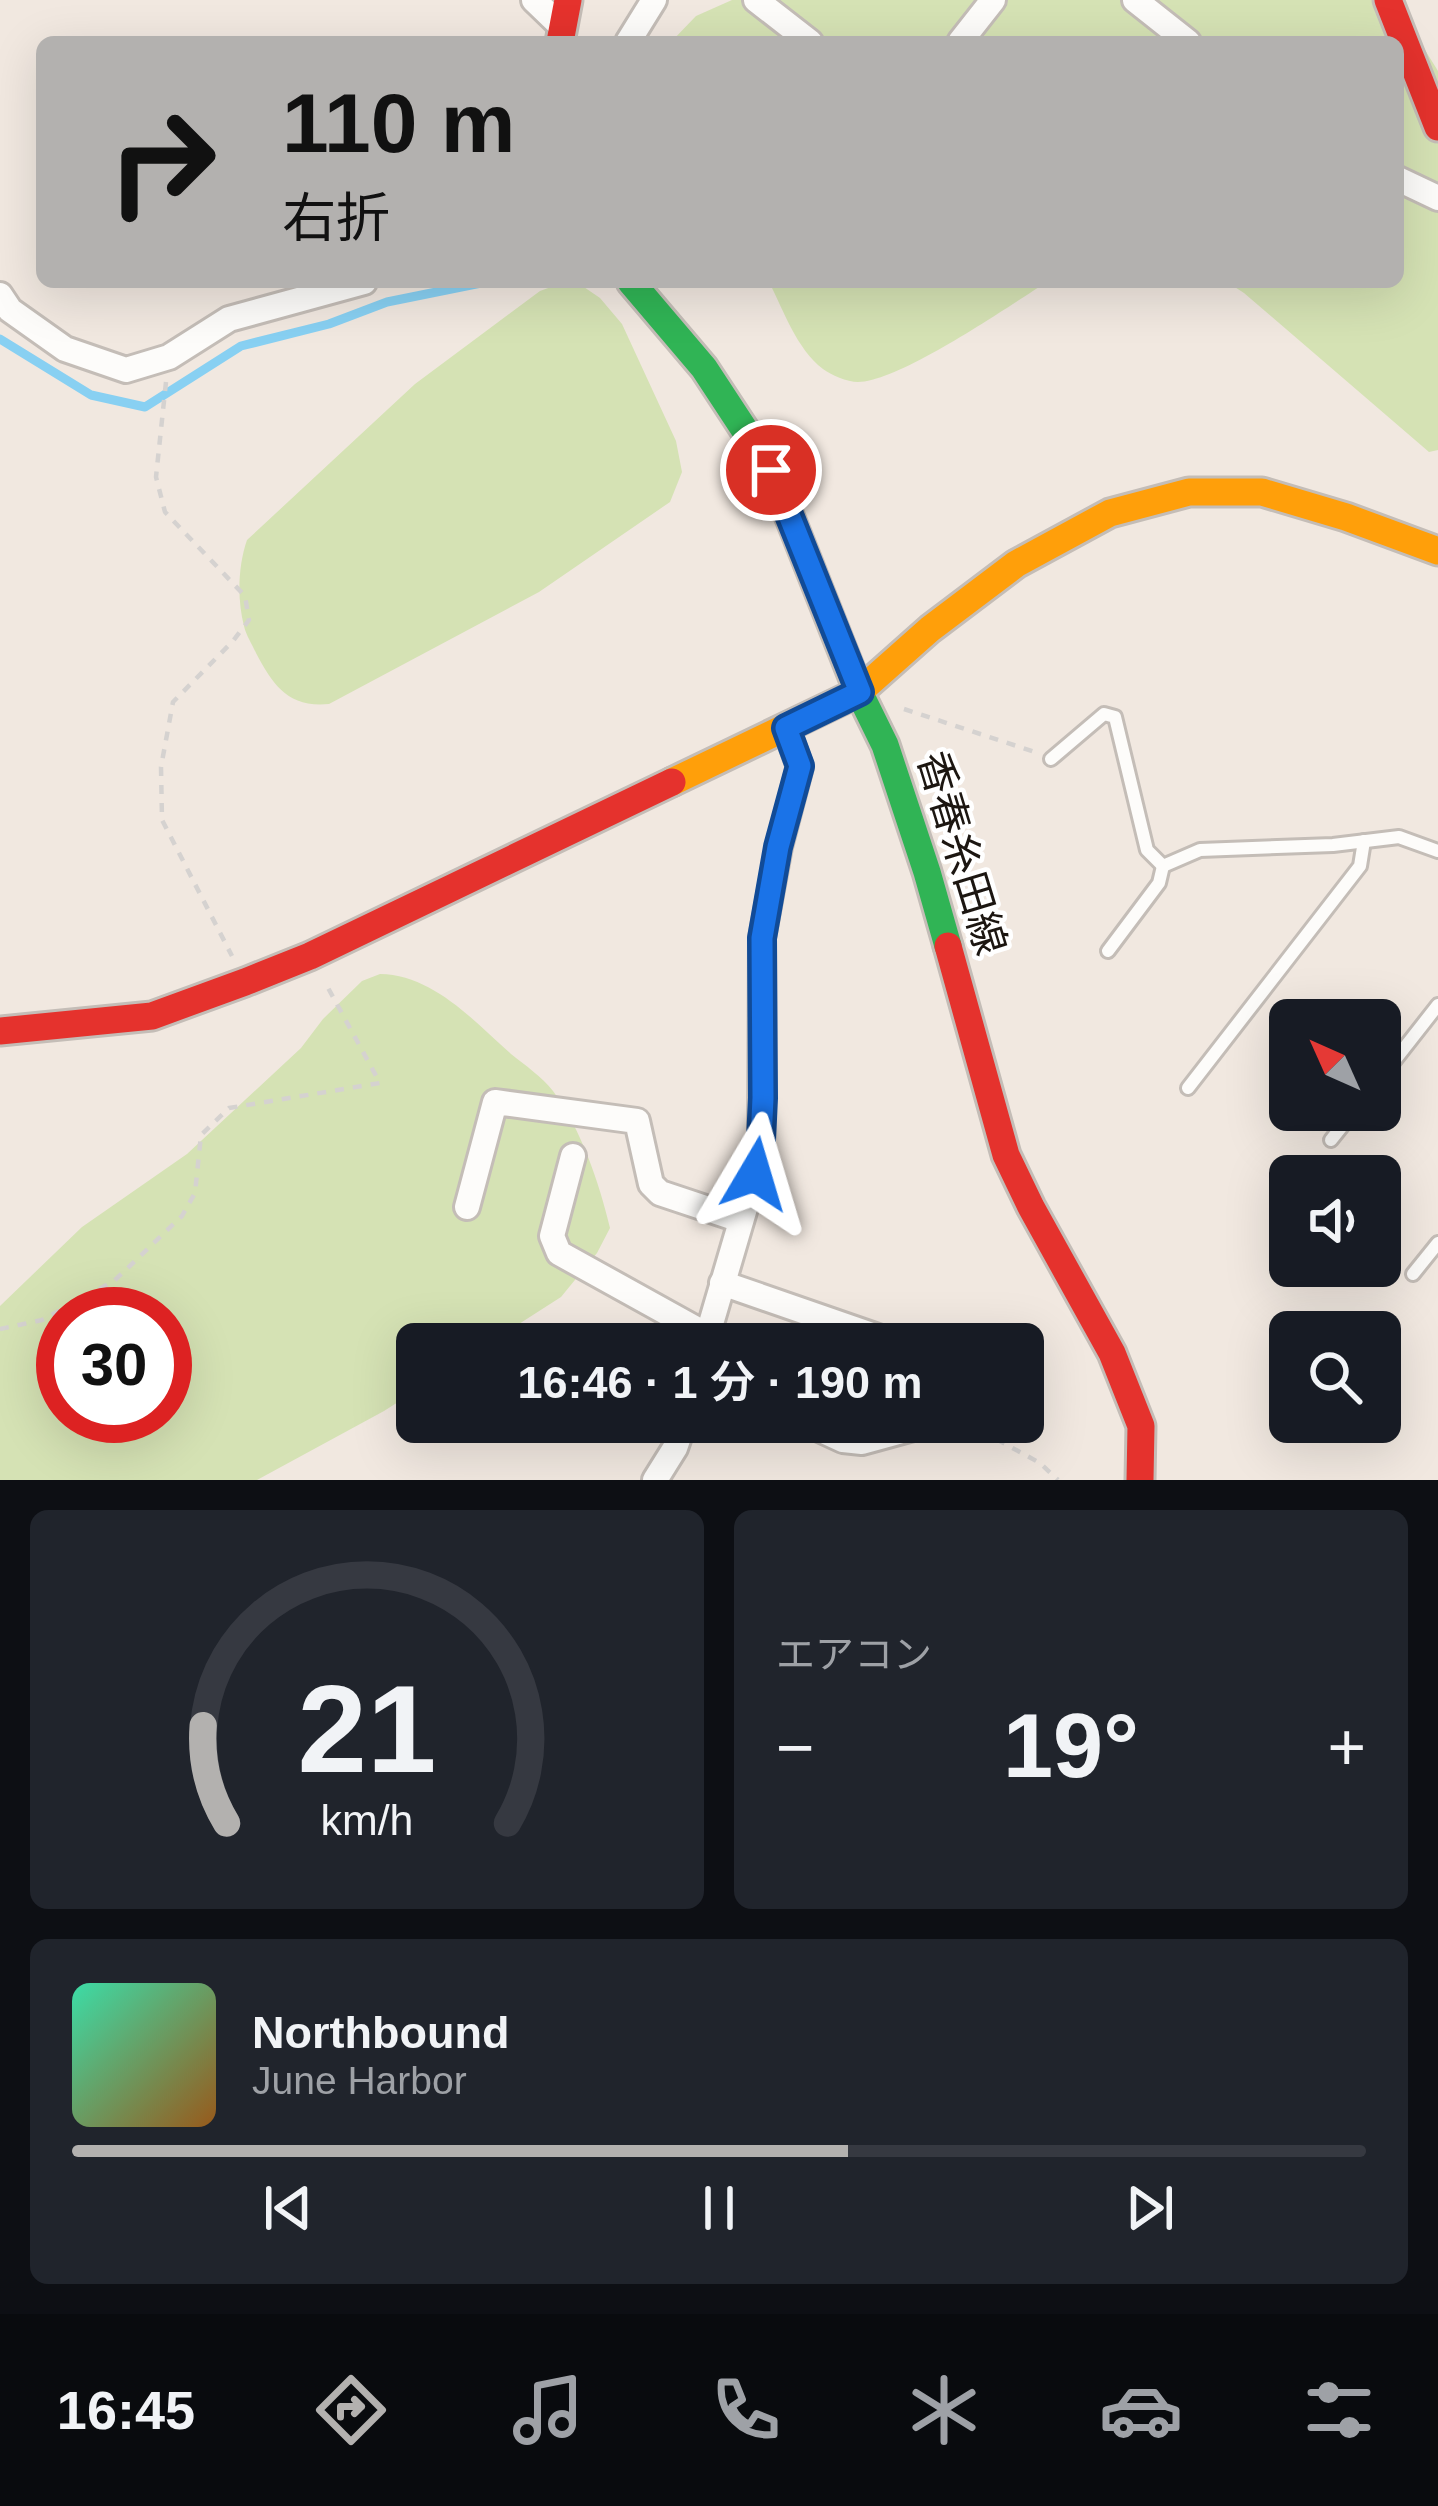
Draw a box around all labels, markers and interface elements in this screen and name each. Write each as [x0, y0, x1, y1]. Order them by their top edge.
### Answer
text: 110 m [282, 76, 516, 170]
icon: right [84, 84, 240, 240]
text: 右折 [282, 188, 390, 248]
pin [720, 419, 822, 521]
icon: arrive [738, 437, 804, 503]
street label: 香春糸田線 [909, 746, 1015, 960]
north arrow [1269, 999, 1401, 1131]
map controls [1269, 999, 1401, 1443]
position arrow [692, 1111, 818, 1237]
button: sound [1269, 1155, 1401, 1287]
speed limit sign: 30 [36, 1287, 192, 1443]
button: search [1269, 1311, 1401, 1443]
text: 16:46 · 1 分 · 190 m [517, 1357, 923, 1408]
text: エアコン [776, 1633, 932, 1676]
text: 21 [298, 1659, 436, 1798]
text: 19° [1003, 1696, 1139, 1796]
text: − [776, 1710, 815, 1784]
text: + [1327, 1710, 1366, 1784]
text: km/h [321, 1795, 413, 1843]
text: Northbound [252, 2007, 509, 2058]
text: June Harbor [252, 2059, 467, 2102]
icon: previous [255, 2175, 321, 2241]
icon: pause [686, 2175, 752, 2241]
icon: next [1117, 2175, 1183, 2241]
icon: directions [309, 2368, 393, 2452]
icon: music [506, 2368, 590, 2452]
icon: phone [704, 2368, 788, 2452]
icon: climate [902, 2368, 986, 2452]
icon: car [1099, 2368, 1183, 2452]
icon: filters [1297, 2368, 1381, 2452]
text: 16:45 [57, 2380, 195, 2440]

